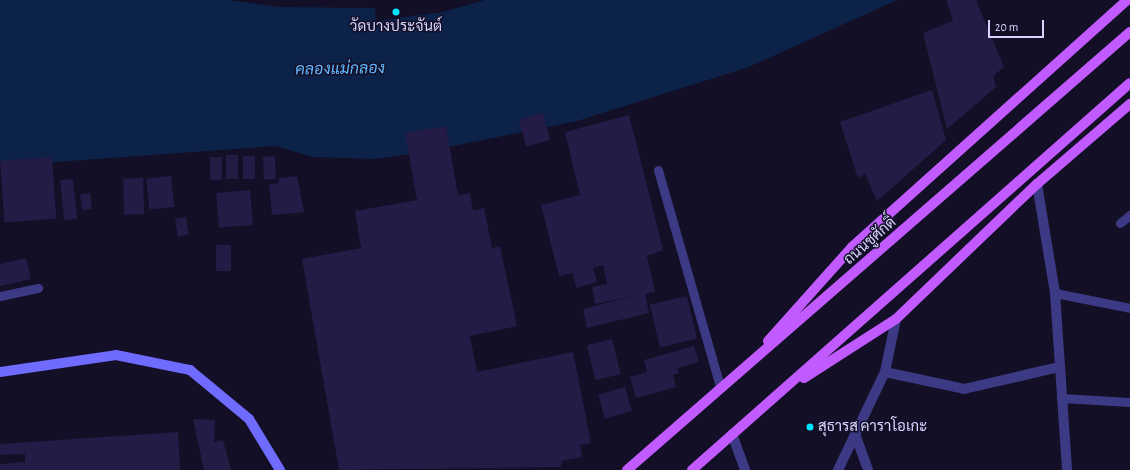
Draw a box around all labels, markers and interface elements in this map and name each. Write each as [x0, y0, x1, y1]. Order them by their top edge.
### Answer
marker: วัดบางประจันต์ [391, 7, 401, 17]
scale bar [990, 12, 1046, 38]
place label: วัดบางประจันต์ [350, 18, 442, 36]
text: 20 m [995, 21, 1018, 33]
water label: คลองแม่กลอง [295, 59, 385, 79]
street label: ถนนชูศักดิ์ [840, 213, 900, 269]
place label: สุธารส คาราโอเกะ [818, 418, 927, 436]
marker: สุธารส คาราโอเกะ [805, 422, 815, 432]

